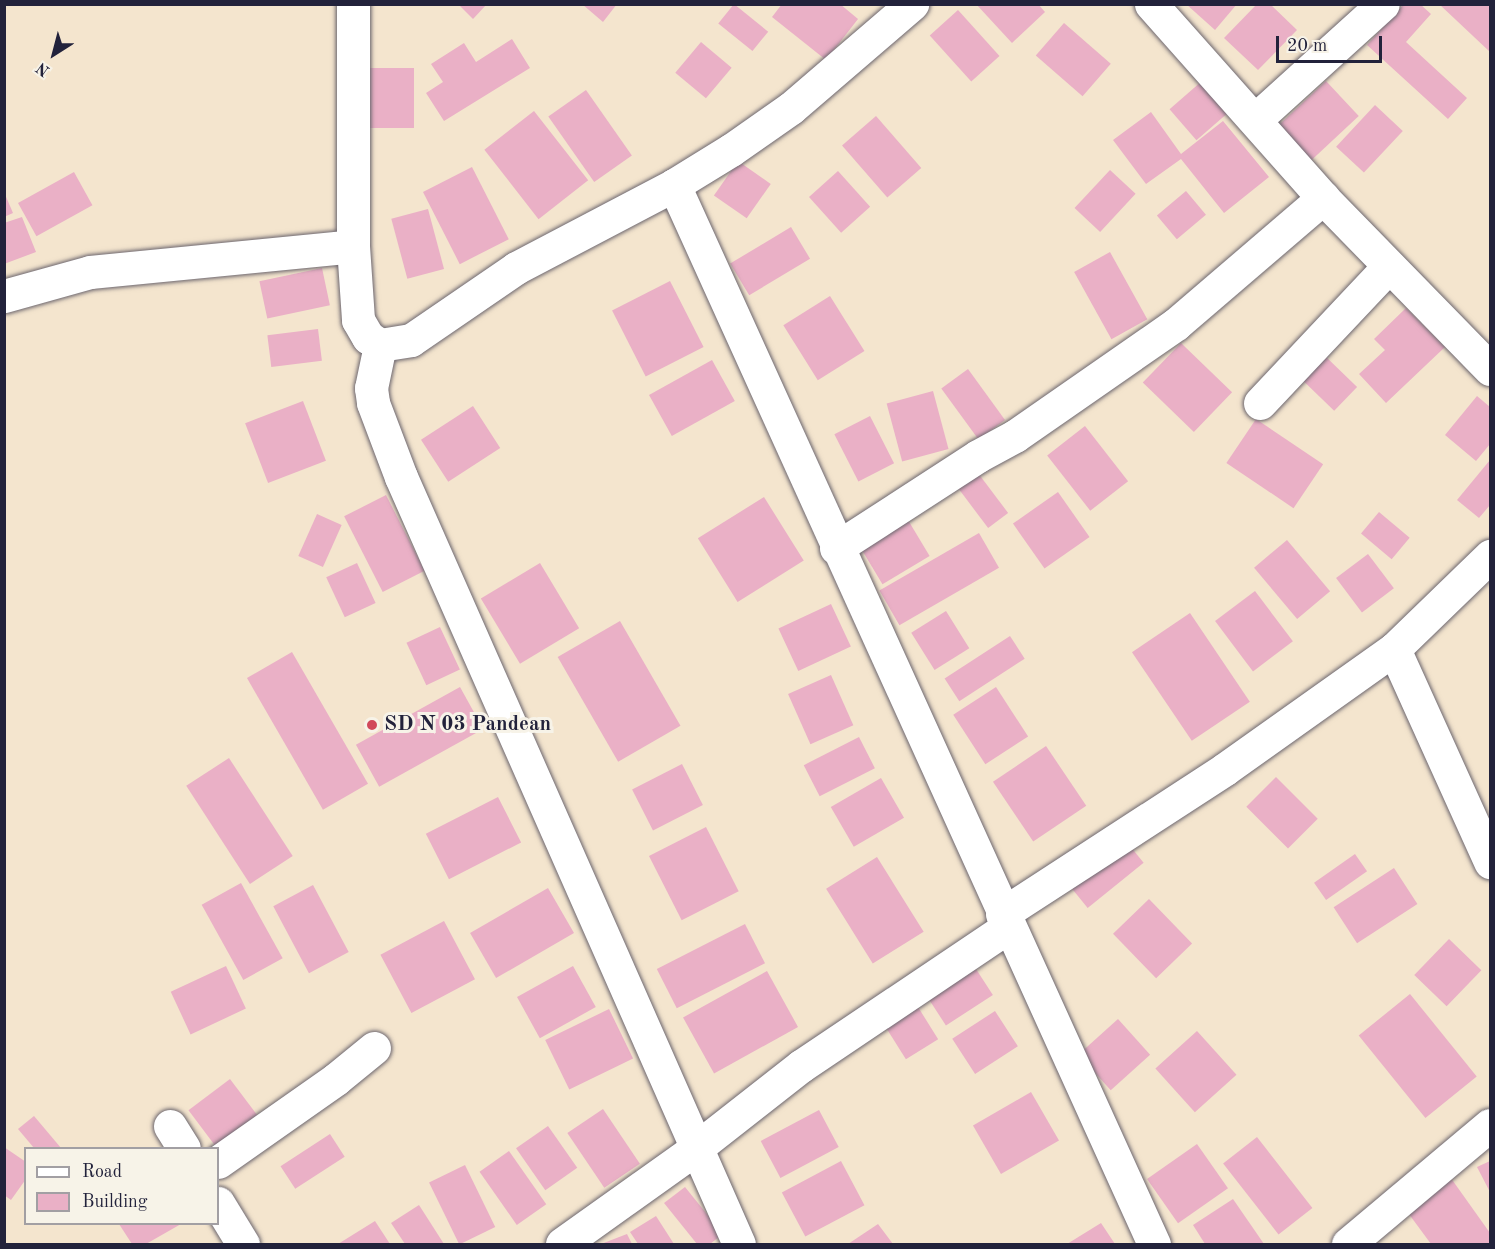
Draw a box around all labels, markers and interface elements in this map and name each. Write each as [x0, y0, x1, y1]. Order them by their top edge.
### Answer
north arrow [24, 24, 84, 84]
scale bar [1279, 24, 1386, 62]
text: 20 m [1287, 37, 1327, 55]
text: N [34, 58, 53, 79]
place label: SD N 03 Pandean [384, 712, 551, 738]
marker: SD N 03 Pandean [365, 718, 379, 732]
legend [24, 1147, 219, 1225]
text: Road [82, 1163, 122, 1181]
text: Building [82, 1193, 147, 1211]

